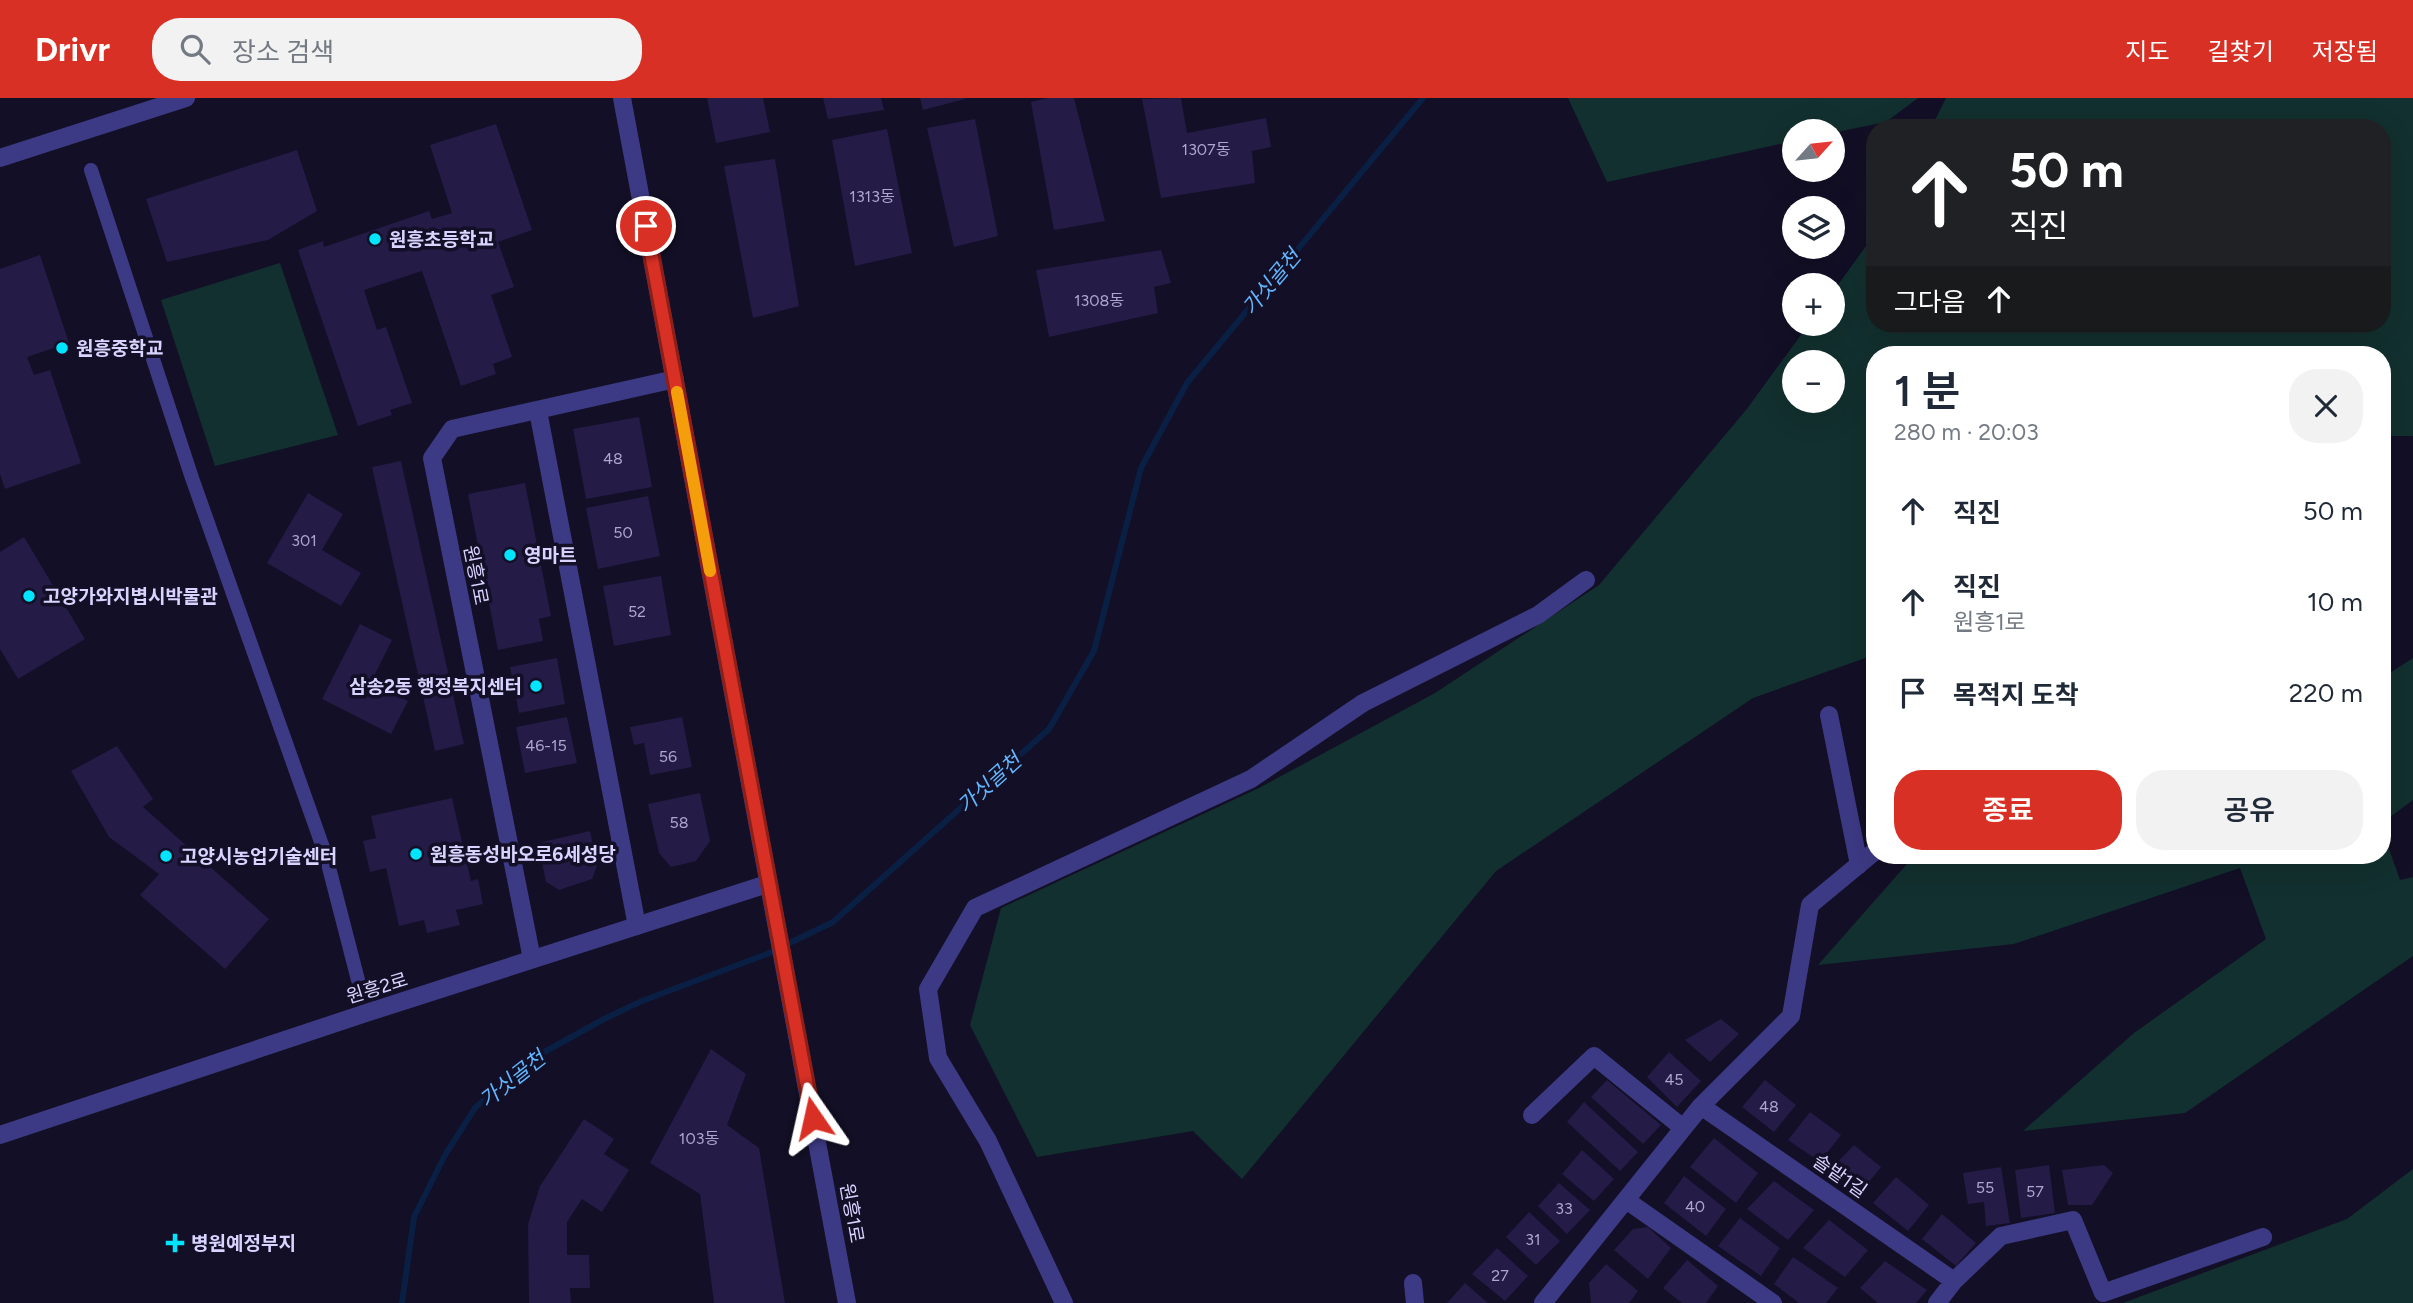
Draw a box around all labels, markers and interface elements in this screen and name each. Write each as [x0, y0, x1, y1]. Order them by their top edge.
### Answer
search box [152, 18, 642, 81]
text: Drivr [35, 30, 110, 69]
icon: search [176, 30, 214, 68]
text: 장소 검색 [232, 36, 334, 68]
text: 지도 [2125, 37, 2170, 66]
text: 길찾기 [2208, 37, 2274, 66]
text: 저장됨 [2312, 37, 2378, 66]
north arrow [1782, 119, 1844, 182]
map controls [1782, 119, 1845, 413]
house number: 1307동 [1182, 140, 1231, 159]
text: 50 m [2009, 140, 2124, 199]
icon: ahead [1894, 147, 1985, 238]
house number: 1313동 [849, 187, 895, 206]
pin [616, 196, 676, 256]
button: layers [1782, 196, 1845, 259]
icon: arrive [627, 207, 665, 245]
text: 직진 [2009, 207, 2068, 245]
place label: 원흥초등학교 [389, 228, 494, 251]
marker: 원흥초등학교 [367, 231, 383, 247]
water label: 가싯골천 [1237, 242, 1307, 320]
button: + [1782, 273, 1845, 336]
icon: ahead [1980, 280, 2018, 318]
text: 그다음 [1894, 286, 1966, 318]
house number: 1308동 [1074, 291, 1124, 310]
place label: 원흥중학교 [76, 337, 163, 360]
marker: 원흥중학교 [54, 340, 70, 356]
button: − [1782, 350, 1845, 413]
text: 1 분 [1894, 366, 1960, 417]
button: close [2289, 369, 2363, 443]
text: 280 m · 20:03 [1894, 418, 2039, 446]
house number: 48 [603, 449, 623, 468]
icon: ahead [1894, 492, 1932, 530]
text: 50 m [2303, 495, 2363, 527]
text: 직진 [1953, 497, 2001, 529]
house number: 50 [613, 523, 633, 542]
house number: 301 [291, 531, 317, 550]
street label: 원흥1로 [459, 543, 493, 607]
place label: 영마트 [524, 544, 576, 567]
marker: 영마트 [502, 547, 518, 563]
text: 직진 [1953, 571, 2001, 603]
icon: ahead [1894, 583, 1932, 621]
place label: 고양가와지볍시박물관 [43, 585, 218, 608]
text: 10 m [2307, 586, 2363, 618]
marker: 고양가와지볍시박물관 [21, 588, 37, 604]
house number: 52 [628, 602, 646, 621]
text: 원흥1로 [1953, 608, 2026, 636]
icon: arrive [1894, 674, 1932, 712]
place label: 삼송2동 행정복지센터 [349, 675, 522, 698]
text: 220 m [2289, 677, 2363, 709]
marker: 삼송2동 행정복지센터 [528, 678, 544, 694]
text: 목적지 도착 [1953, 679, 2079, 711]
house number: 46-15 [525, 736, 567, 755]
water label: 가싯골천 [952, 746, 1028, 818]
house number: 56 [659, 747, 677, 766]
button: 종료 [1894, 770, 2122, 850]
button: 공유 [2136, 770, 2363, 850]
house number: 58 [669, 813, 689, 832]
place label: 원흥동성바오로6세성당 [430, 843, 616, 866]
place label: 고양시농업기술센터 [180, 845, 337, 868]
marker: 원흥동성바오로6세성당 [408, 846, 424, 862]
marker: 고양시농업기술센터 [158, 848, 174, 864]
street label: 원흥2로 [343, 968, 411, 1008]
water label: 가싯골천 [474, 1044, 552, 1113]
house number: 45 [1664, 1070, 1684, 1089]
position arrow [776, 1081, 850, 1155]
house number: 48 [1759, 1097, 1779, 1116]
house number: 103동 [679, 1129, 719, 1148]
street label: 솔밭1길 [1809, 1149, 1871, 1203]
house number: 55 [1976, 1178, 1994, 1197]
street label: 원흥1로 [835, 1181, 869, 1245]
house number: 57 [2026, 1182, 2044, 1201]
house number: 40 [1685, 1197, 1705, 1216]
house number: 33 [1555, 1199, 1573, 1218]
house number: 31 [1525, 1230, 1541, 1249]
place label: 병원예정부지 [191, 1232, 296, 1255]
marker: 병원예정부지 [165, 1233, 185, 1253]
house number: 27 [1491, 1266, 1509, 1285]

